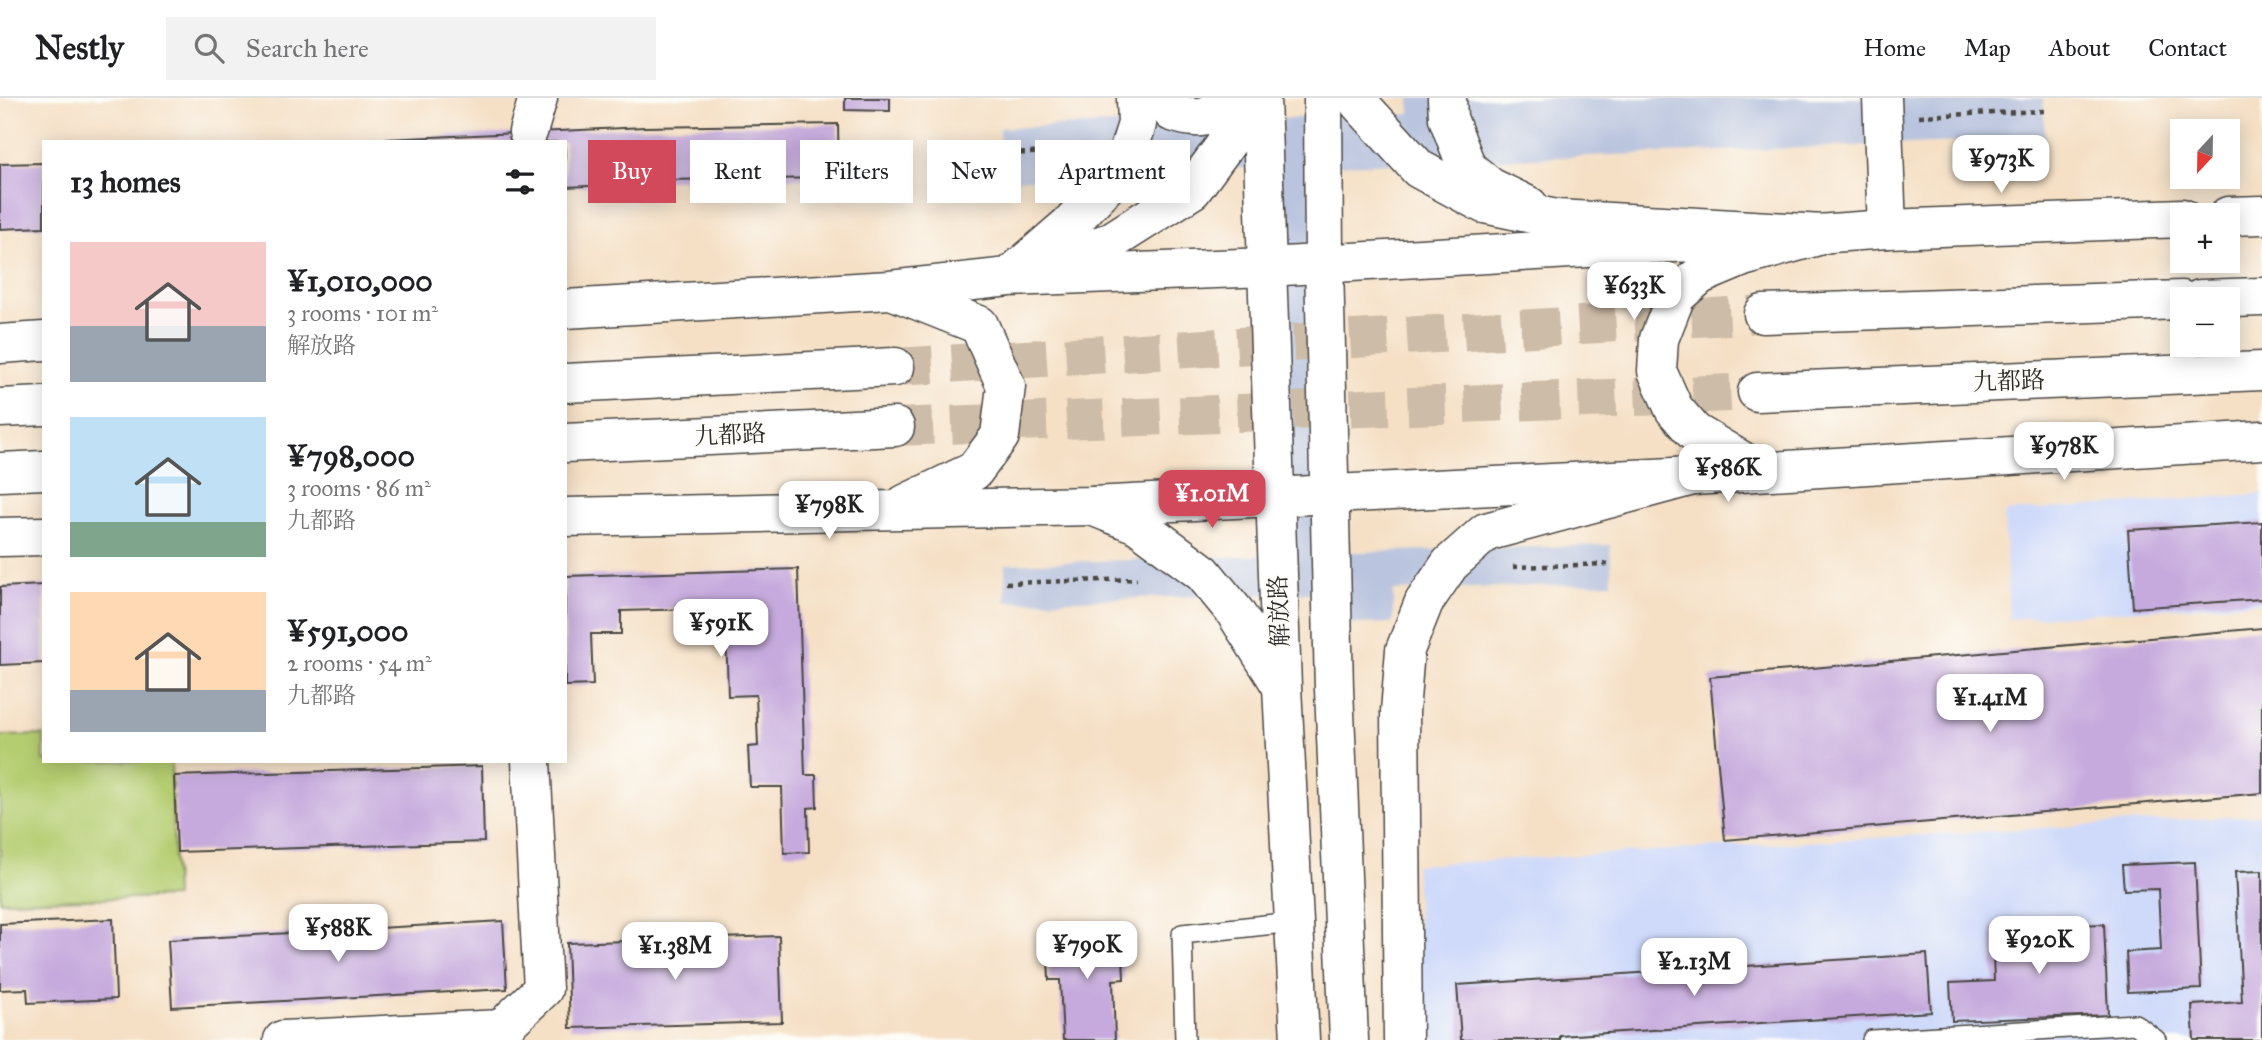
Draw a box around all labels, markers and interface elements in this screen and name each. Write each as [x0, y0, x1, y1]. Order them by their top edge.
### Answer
search box [166, 17, 656, 80]
text: Nestly [35, 28, 124, 68]
icon: search [190, 29, 228, 67]
text: Search here [246, 32, 369, 64]
text: Home [1863, 33, 1926, 63]
text: Map [1964, 33, 2011, 63]
text: About [2049, 33, 2110, 63]
text: Contact [2148, 33, 2227, 63]
north arrow [2170, 119, 2240, 189]
map controls [2170, 119, 2240, 357]
pin: ¥973K [1952, 136, 2050, 195]
chip: Buy [588, 140, 676, 203]
chip: Rent [690, 140, 786, 203]
chip: Filters [800, 140, 913, 203]
chip: New [927, 140, 1021, 203]
chip: Apartment [1035, 140, 1190, 203]
text: ¥973K [1968, 144, 2034, 172]
icon: filters [501, 163, 539, 201]
text: 13 homes [70, 164, 181, 200]
button: + [2170, 203, 2240, 273]
pin: ¥633K [1585, 262, 1683, 322]
text: ¥1,010,000 [287, 263, 433, 299]
icon: home [126, 270, 210, 354]
text: ¥633K [1603, 271, 1665, 299]
button: − [2170, 287, 2240, 357]
text: 3 rooms · 101 m² [287, 299, 438, 327]
text: 解放路 [287, 331, 356, 359]
street label: 九都路 [1972, 365, 2046, 397]
street label: 九都路 [693, 418, 767, 452]
pin: ¥978K [2015, 422, 2113, 482]
text: ¥978K [2030, 431, 2098, 459]
text: ¥798,000 [287, 438, 415, 474]
pin: ¥586K [1679, 444, 1777, 504]
icon: home [126, 445, 210, 529]
text: ¥586K [1695, 453, 1761, 481]
pin: ¥1.01M [1155, 470, 1269, 530]
text: 3 rooms · 86 m² [287, 474, 431, 502]
text: ¥1.01M [1175, 479, 1249, 507]
pin: ¥798K [780, 482, 878, 541]
text: ¥798K [795, 490, 863, 518]
text: 九都路 [287, 506, 356, 534]
street label: 解放路 [1263, 574, 1295, 648]
pin: ¥591K [672, 600, 770, 659]
text: ¥591K [689, 608, 753, 636]
text: ¥591,000 [287, 613, 409, 649]
icon: home [126, 620, 210, 704]
text: 2 rooms · 54 m² [287, 649, 432, 677]
pin: ¥1.41M [1933, 674, 2047, 734]
text: 九都路 [287, 681, 356, 709]
text: ¥1.41M [1953, 683, 2027, 711]
pin: ¥588K [289, 904, 387, 964]
text: ¥588K [305, 913, 371, 941]
pin: ¥920K [1990, 916, 2088, 976]
pin: ¥1.38M [618, 922, 732, 982]
pin: ¥790K [1038, 922, 1136, 981]
text: ¥920K [2005, 925, 2073, 953]
text: ¥790K [1052, 930, 1122, 958]
text: ¥1.38M [638, 931, 712, 959]
pin: ¥2.13M [1637, 939, 1751, 998]
text: ¥2.13M [1657, 947, 1731, 975]

